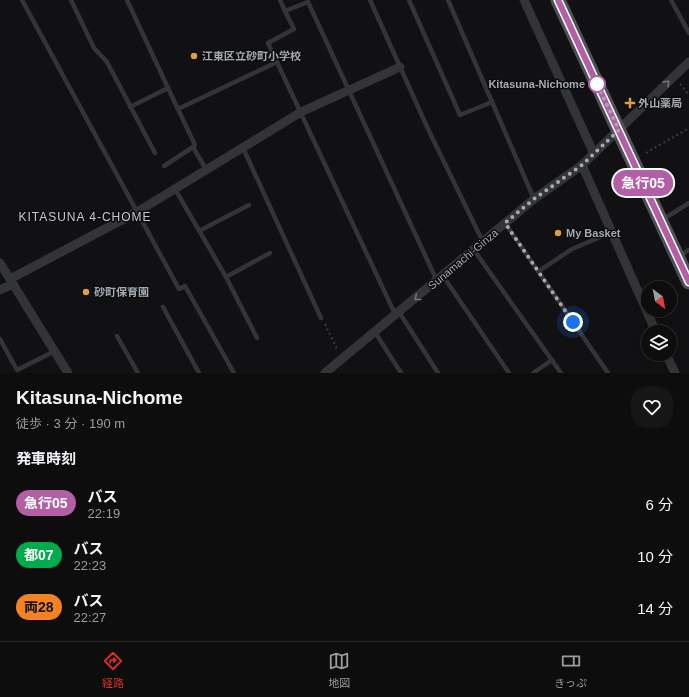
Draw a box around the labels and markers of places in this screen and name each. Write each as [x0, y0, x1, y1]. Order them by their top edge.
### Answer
place label: 江東区立砂町小学校 [202, 50, 301, 62]
marker: 江東区立砂町小学校 [189, 51, 199, 61]
marker: Kitasuna-Nichome [588, 75, 606, 93]
place label: Kitasuna-Nichome [488, 78, 585, 90]
place label: 外山薬局 [638, 97, 682, 109]
marker: 外山薬局 [625, 98, 635, 108]
place label: My Basket [566, 227, 621, 239]
marker: My Basket [553, 228, 563, 238]
place label: 砂町保育園 [94, 286, 149, 298]
marker: 砂町保育園 [81, 287, 91, 297]

